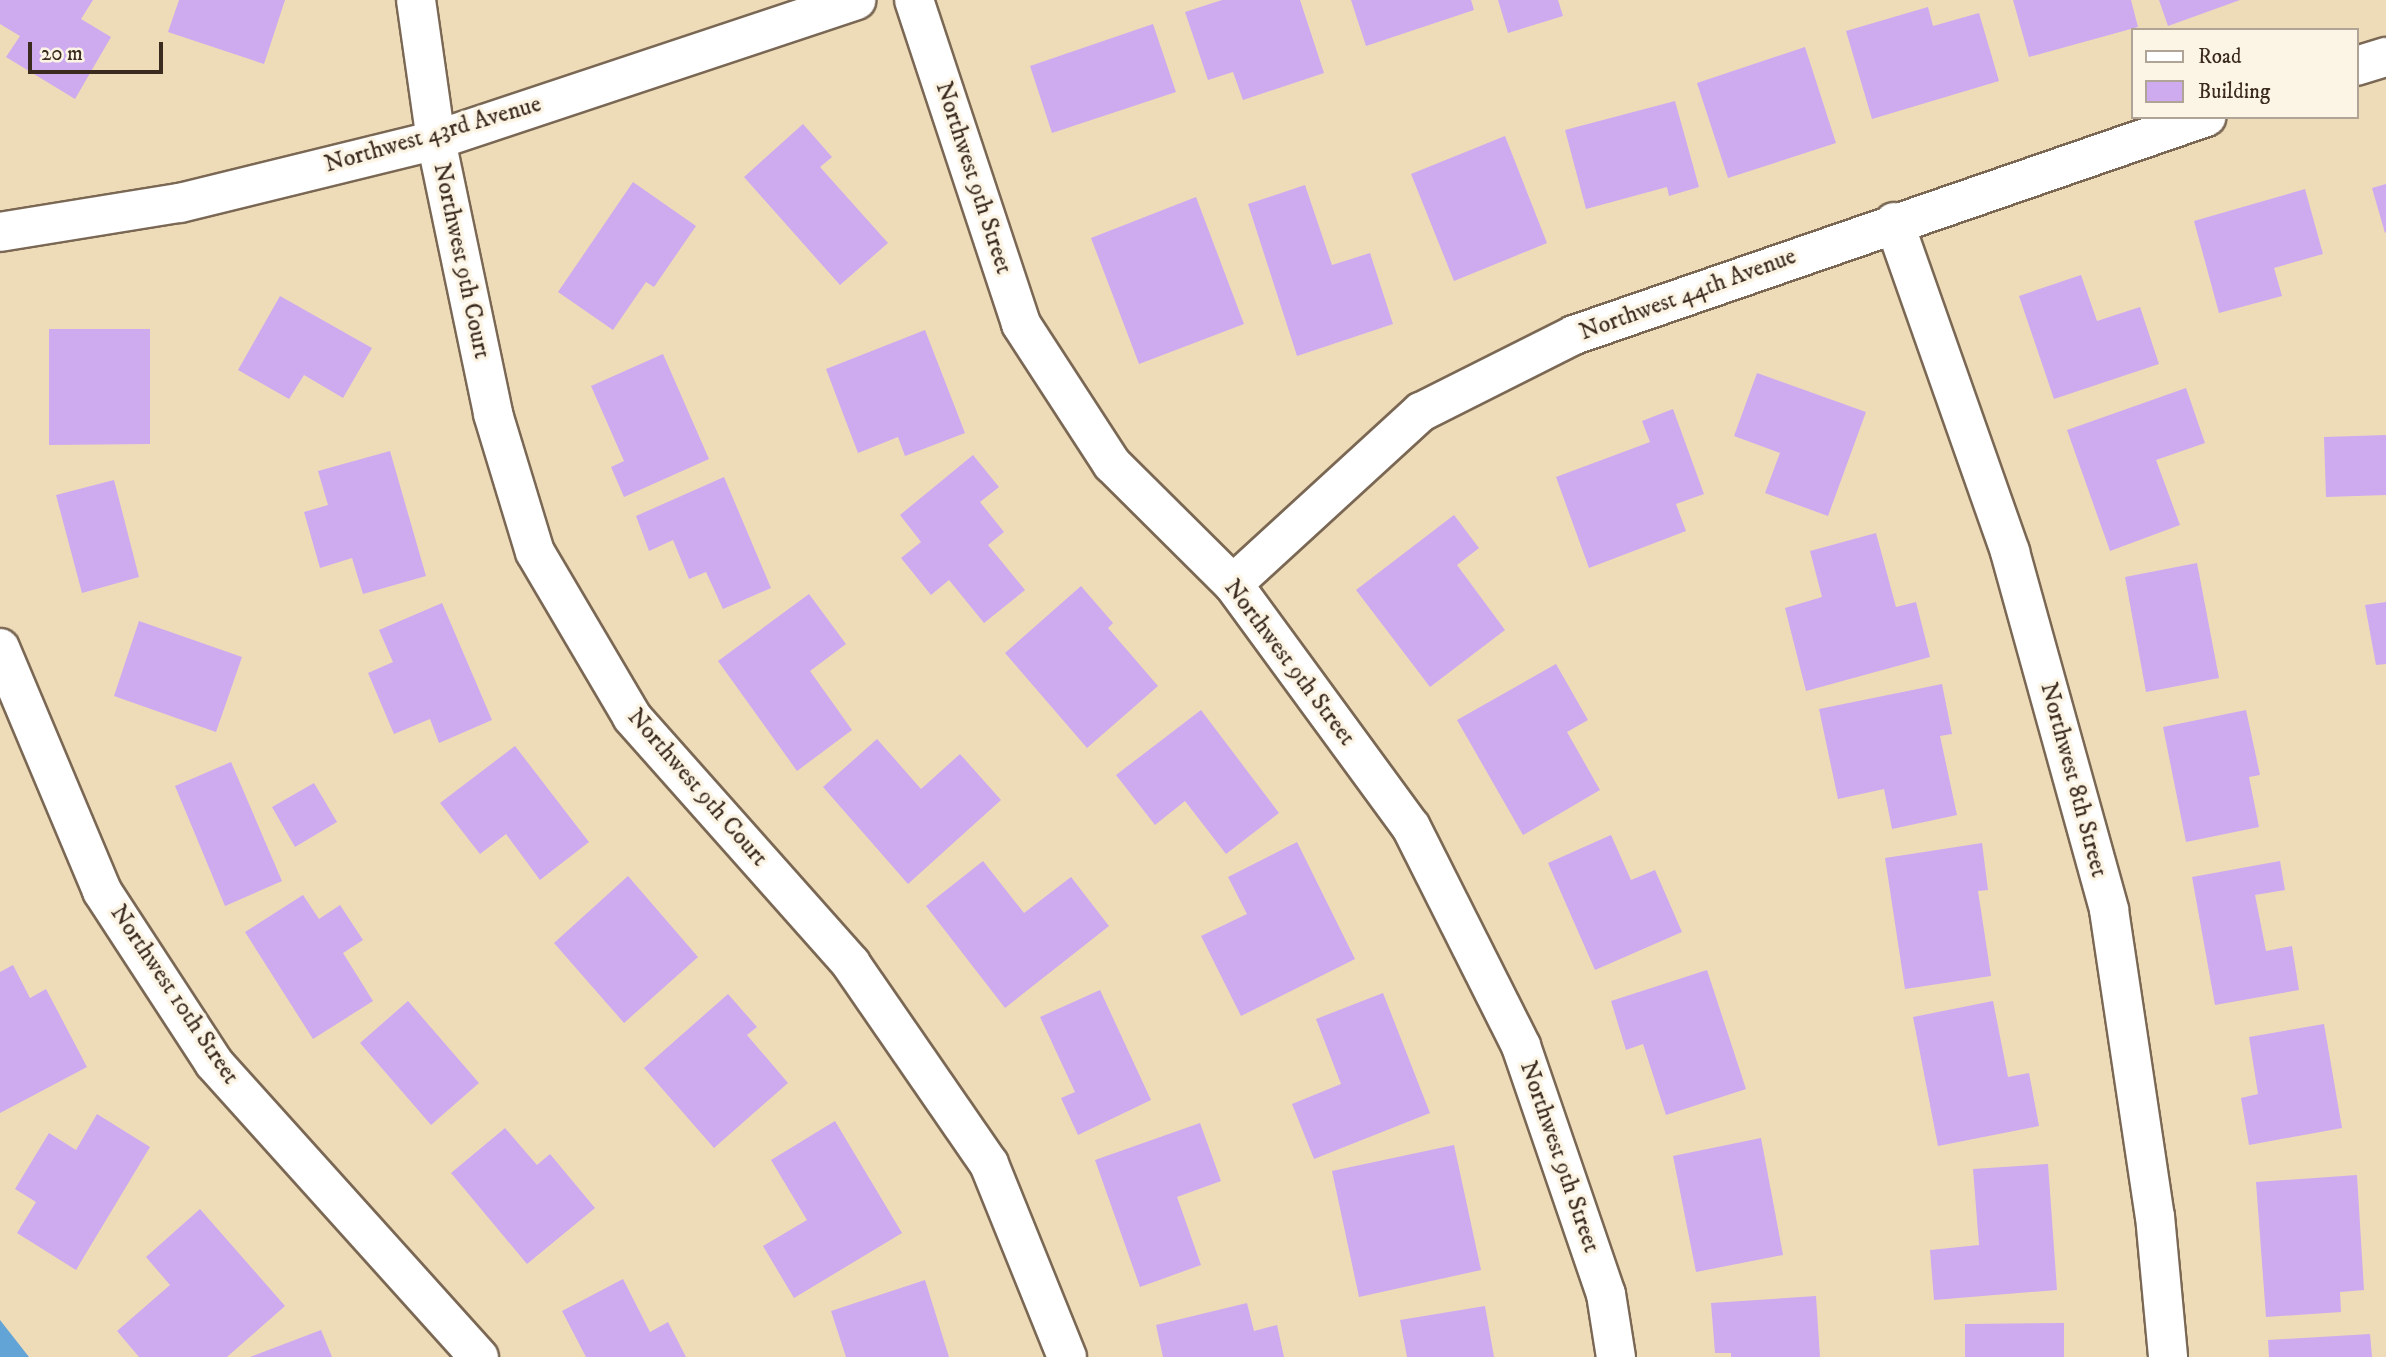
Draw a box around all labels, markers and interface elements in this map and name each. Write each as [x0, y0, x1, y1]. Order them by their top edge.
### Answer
scale bar [32, 28, 166, 72]
legend [2130, 28, 2358, 119]
text: 20 m [41, 41, 83, 67]
text: Road [2198, 44, 2242, 70]
street label: Northwest 9th Street [928, 78, 1018, 278]
text: Building [2198, 79, 2270, 105]
street label: Northwest 43rd Avenue [321, 90, 545, 180]
street label: Northwest 9th Court [426, 161, 496, 361]
street label: Northwest 44th Avenue [1576, 242, 1800, 348]
street label: Northwest 9th Street [1217, 574, 1361, 752]
street label: Northwest 8th Street [2033, 680, 2113, 880]
street label: Northwest 9th Court [621, 703, 773, 873]
street label: Northwest 10th Street [103, 900, 245, 1090]
street label: Northwest 9th Street [1513, 1058, 1605, 1256]

